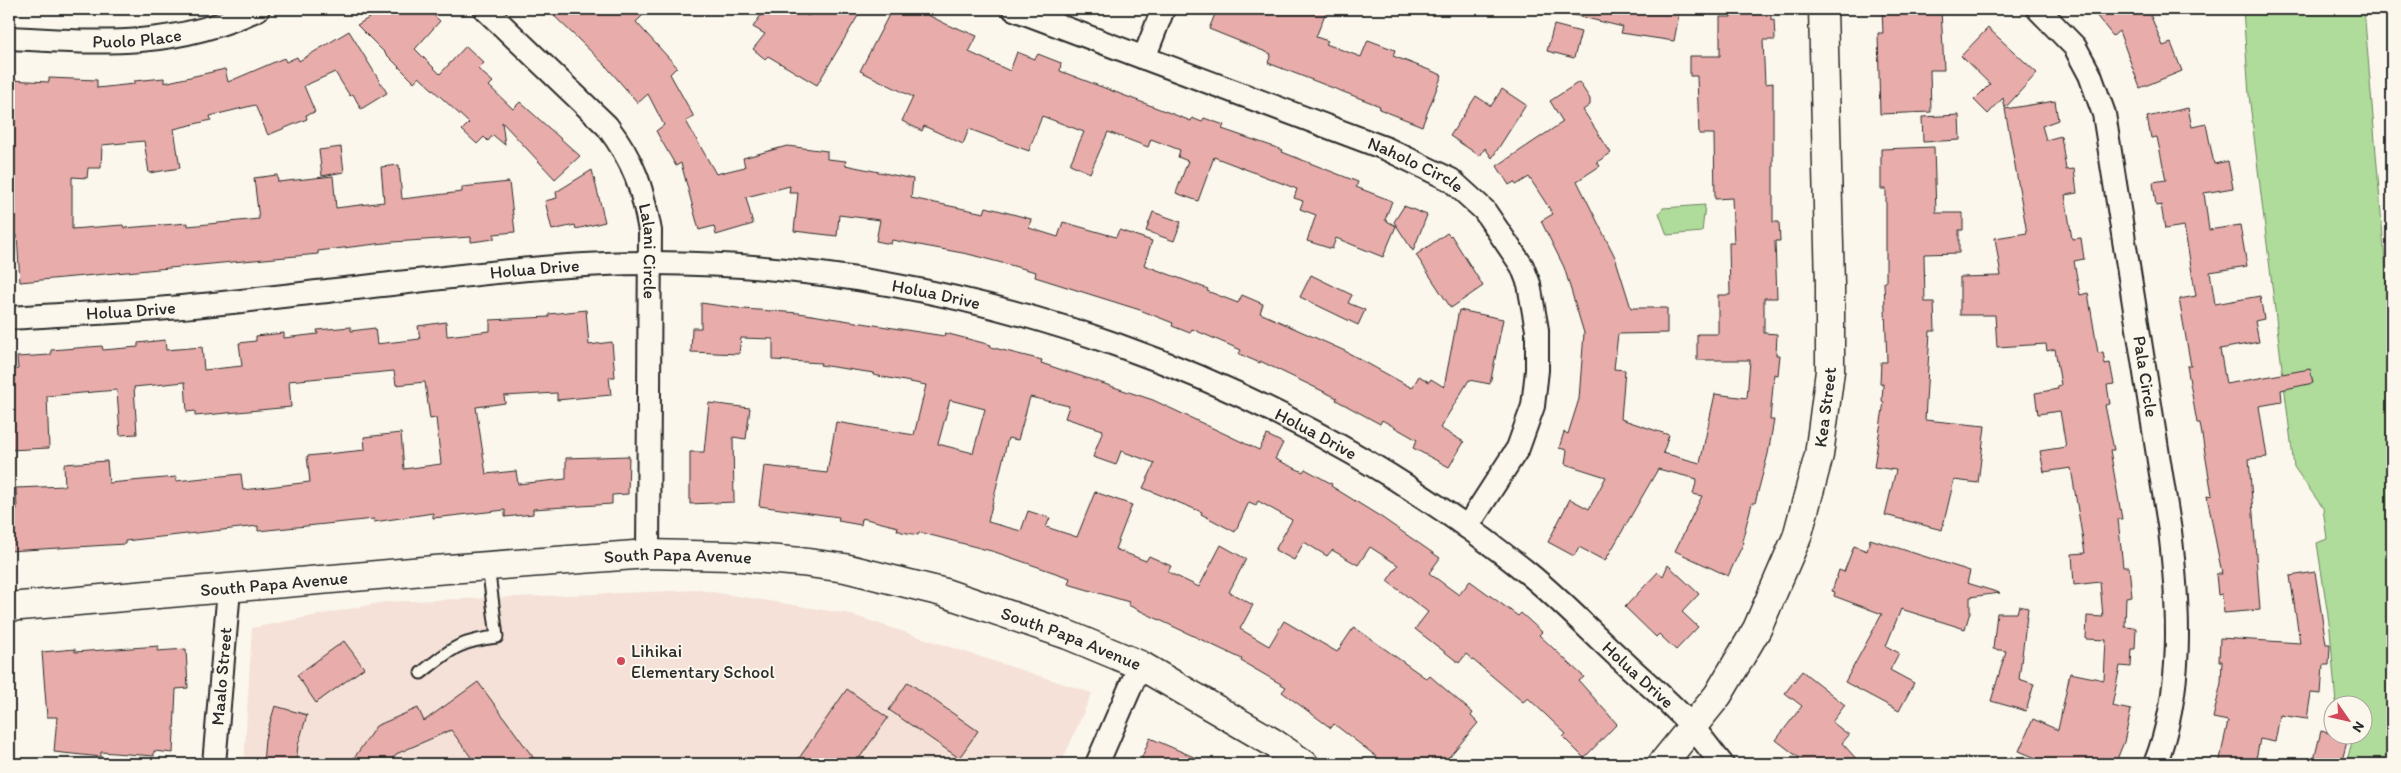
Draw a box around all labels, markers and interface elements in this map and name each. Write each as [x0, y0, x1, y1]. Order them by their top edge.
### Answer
street label: Puolo Place [92, 24, 183, 53]
street label: Naholo Circle [1365, 132, 1468, 197]
street label: Lalani Circle [634, 201, 661, 299]
street label: Holua Drive [489, 254, 580, 284]
street label: Holua Drive [890, 274, 983, 314]
street label: Holua Drive [85, 296, 176, 324]
street label: Pala Circle [2128, 334, 2163, 419]
street label: Kea Street [1809, 367, 1841, 449]
street label: Holua Drive [1271, 403, 1361, 465]
street label: South Papa Avenue [603, 543, 753, 569]
street label: South Papa Avenue [199, 567, 349, 601]
street label: South Papa Avenue [998, 602, 1144, 675]
street label: Maalo Street [206, 626, 237, 726]
street label: Holua Drive [1597, 636, 1679, 713]
place label: Lihikai Elementary School [631, 640, 775, 683]
marker: Lihikai Elementary School [615, 655, 627, 667]
north arrow [2324, 696, 2374, 746]
text: N [2349, 718, 2368, 736]

